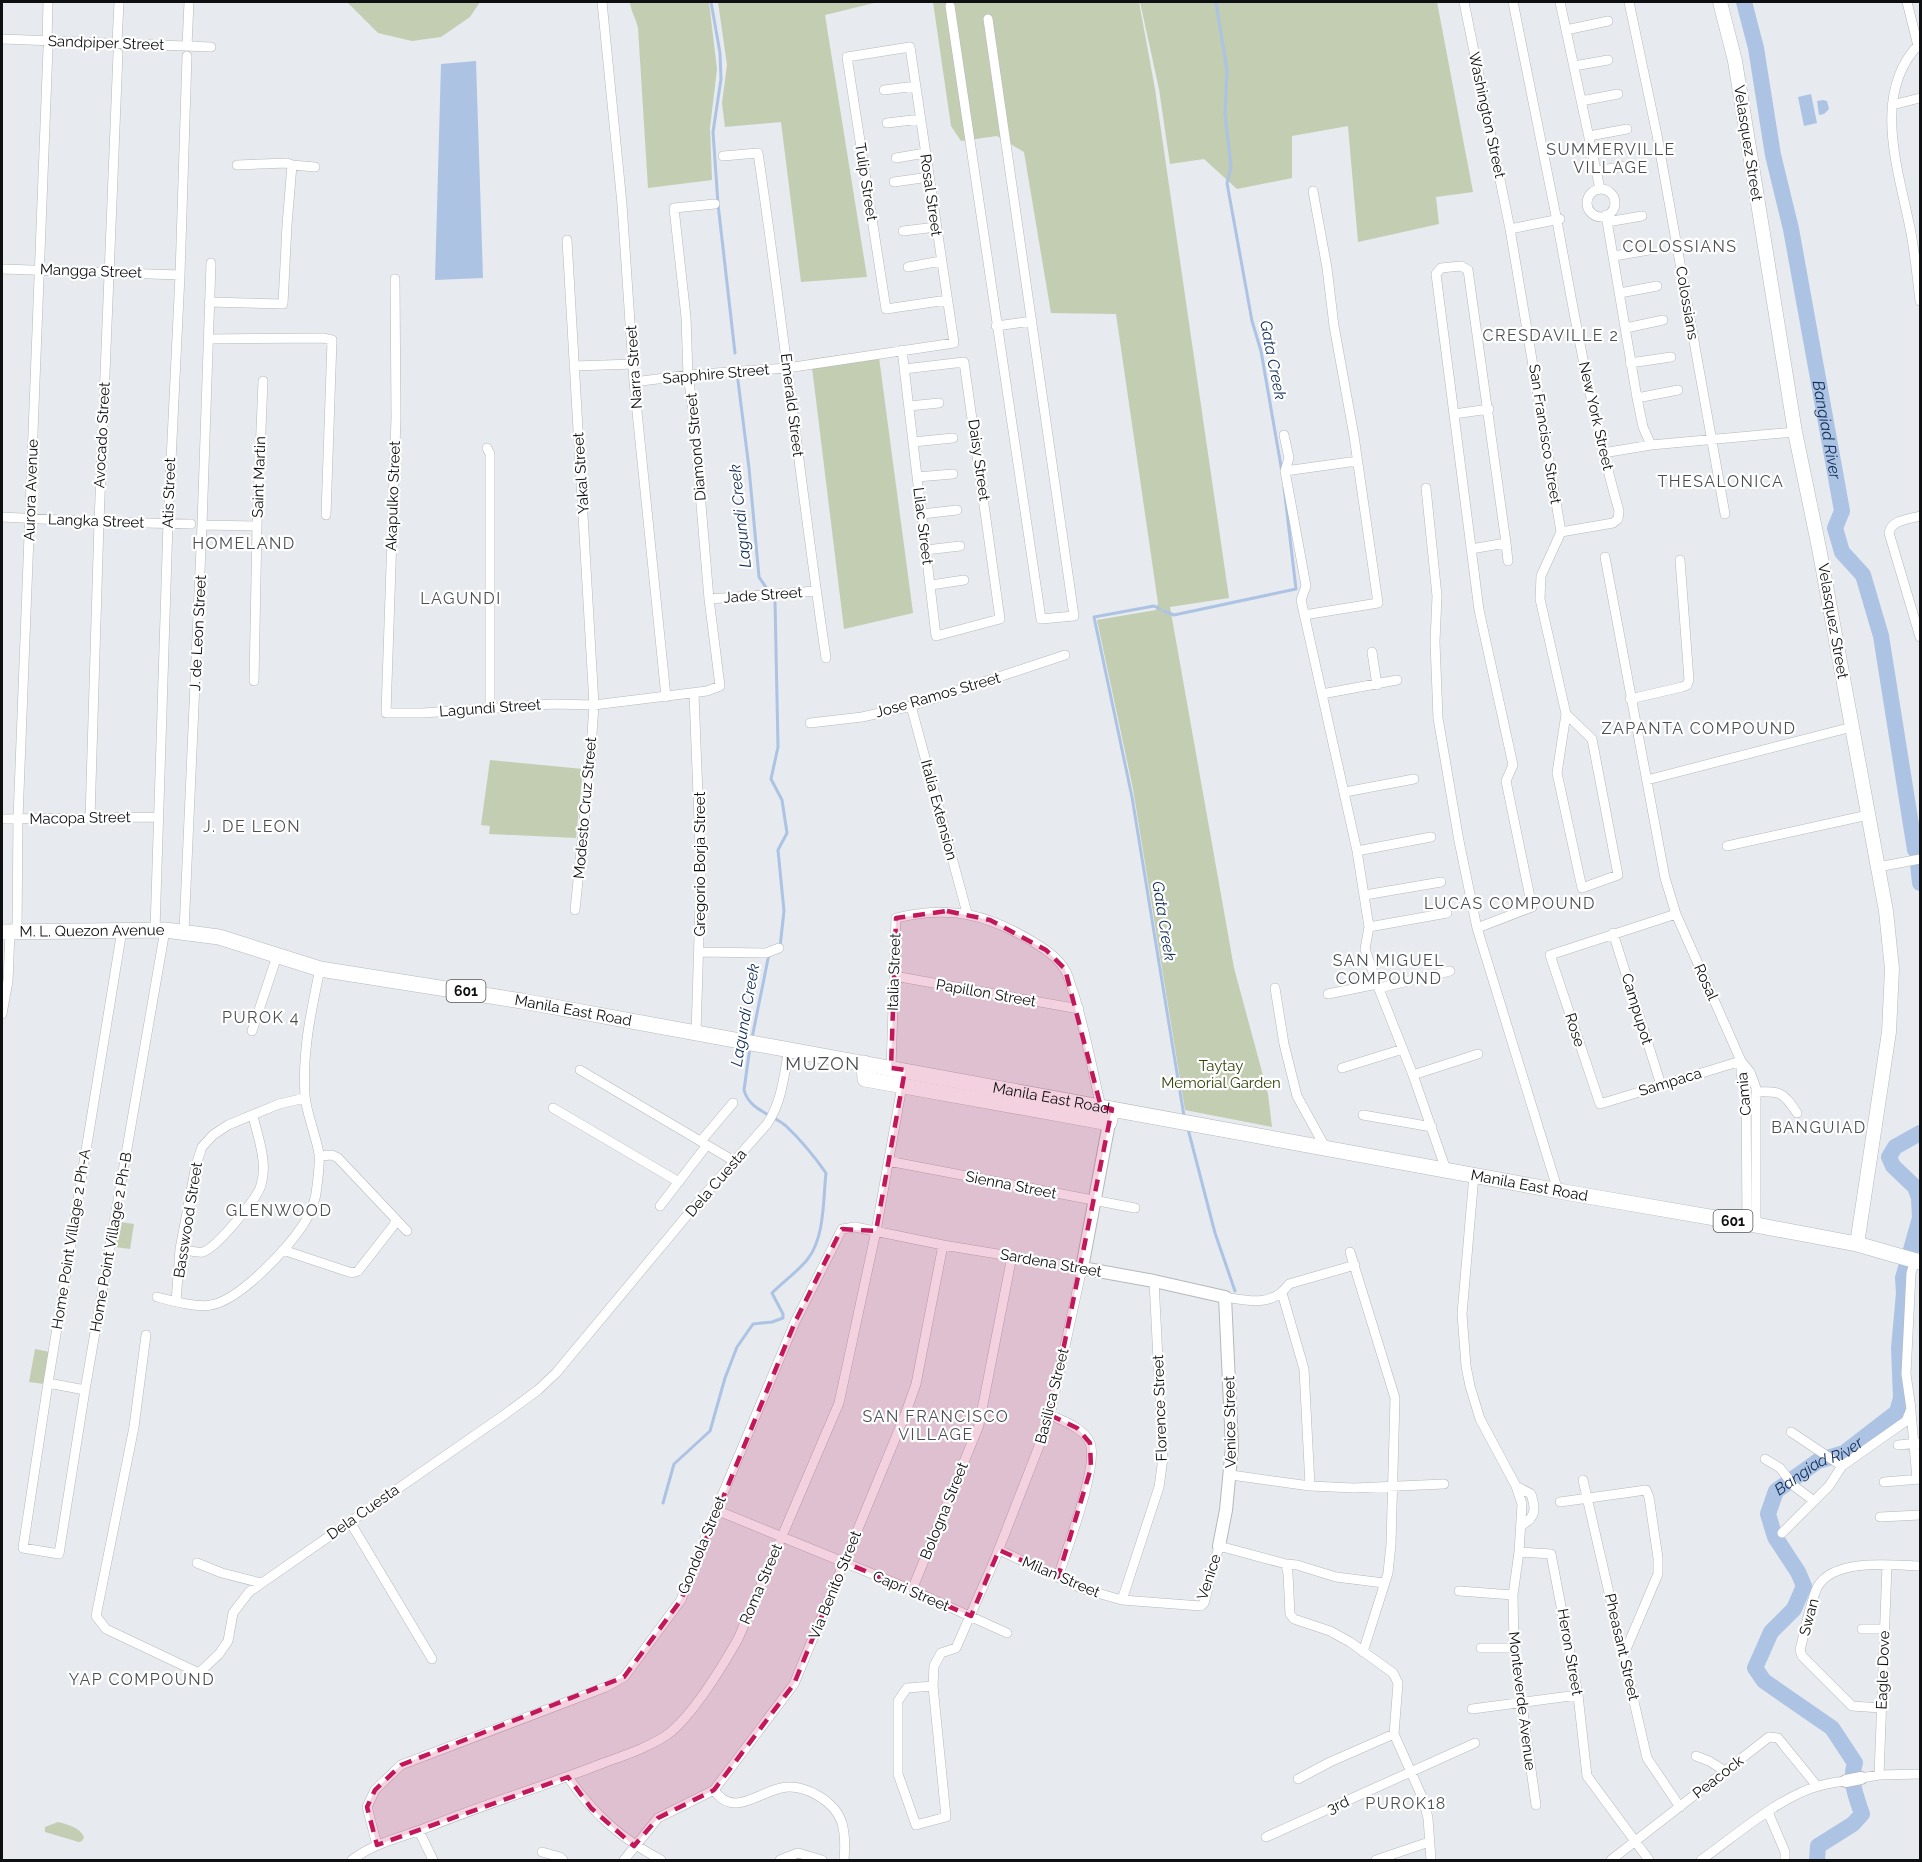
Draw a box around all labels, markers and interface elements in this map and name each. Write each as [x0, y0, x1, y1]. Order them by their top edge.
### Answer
street label: Sandpiper Street [48, 32, 164, 54]
street label: Washington Street [1465, 50, 1509, 180]
street label: Velasquez Street [1730, 84, 1766, 202]
district label: SUMMERVILLE VILLAGE [1546, 140, 1676, 177]
street label: Tulip Street [851, 142, 881, 222]
street label: Rosal Street [916, 153, 946, 237]
district label: COLOSSIANS [1622, 237, 1738, 256]
street label: Mangga Street [40, 260, 142, 282]
street label: Colossians [1672, 265, 1702, 341]
water label: Gata Creek [1256, 319, 1290, 402]
street label: Narra Street [622, 325, 646, 409]
district label: CRESDAVILLE 2 [1483, 326, 1619, 345]
street label: Emerald Street [777, 352, 807, 458]
street label: Sapphire Street [662, 360, 770, 388]
street label: New York Street [1575, 360, 1617, 472]
street label: San Francisco Street [1525, 363, 1565, 505]
water label: Bangiad River [1809, 379, 1846, 481]
street label: Avocado Street [90, 381, 114, 489]
street label: Diamond Street [682, 392, 710, 502]
street label: Daisy Street [964, 418, 994, 502]
street label: Yakal Street [569, 432, 593, 514]
street label: Saint Martin [249, 436, 269, 518]
street label: Aurora Avenue [20, 438, 42, 541]
street label: Akapulko Street [382, 441, 404, 551]
street label: Atis Street [159, 457, 179, 529]
water label: Lagundi Creek [725, 463, 755, 569]
district label: THESALONICA [1658, 472, 1784, 491]
street label: Lilac Street [909, 486, 937, 566]
street label: Langka Street [47, 510, 145, 532]
district label: HOMELAND [192, 534, 296, 553]
street label: Velasquez Street [1814, 562, 1852, 680]
street label: J. de Leon Street [186, 575, 210, 691]
street label: Jade Street [723, 583, 803, 607]
district label: LAGUNDI [420, 589, 502, 608]
street label: Jose Ramos Street [873, 669, 1003, 721]
street label: Lagundi Street [439, 695, 541, 721]
district label: ZAPANTA COMPOUND [1601, 719, 1797, 738]
street label: Modesto Cruz Street [570, 736, 600, 880]
street label: Italia Extension [917, 758, 961, 862]
street label: Gregorio Borja Street [691, 791, 709, 937]
street label: Macopa Street [29, 808, 131, 828]
district label: J. DE LEON [203, 817, 301, 836]
water label: Gata Creek [1148, 880, 1180, 963]
district label: LUCAS COMPOUND [1424, 894, 1596, 913]
street label: M. L. Quezon Avenue [19, 921, 165, 941]
street label: Italia Street [884, 933, 904, 1011]
district label: SAN MIGUEL COMPOUND [1333, 951, 1445, 988]
street label: Rosal [1690, 961, 1722, 1004]
water label: Lagundi Creek [727, 962, 763, 1068]
street label: Campupot [1618, 971, 1656, 1047]
street label: Papillon Street [935, 975, 1037, 1011]
road number: 601 [446, 980, 486, 1002]
street label: Manila East Road [513, 991, 633, 1030]
district label: PUROK 4 [222, 1008, 300, 1027]
street label: Rose [1561, 1011, 1589, 1049]
district label: MUZON [785, 1053, 861, 1074]
park label: Taytay Memorial Garden [1161, 1057, 1281, 1092]
street label: Sampaca [1636, 1064, 1704, 1100]
street label: Camia [1733, 1071, 1755, 1117]
street label: Manila East Road [991, 1078, 1111, 1118]
district label: BANGUIAD [1771, 1118, 1867, 1137]
street label: Dela Cuesta [682, 1145, 750, 1221]
street label: Home Point Village 2 Ph-A [48, 1147, 94, 1331]
street label: Home Point Village 2 Ph-B [86, 1151, 136, 1333]
street label: Basswood Street [170, 1161, 206, 1279]
street label: Manila East Road [1469, 1166, 1589, 1205]
street label: Sienna Street [964, 1167, 1058, 1203]
district label: GLENWOOD [226, 1201, 332, 1220]
road number: 601 [1714, 1210, 1752, 1232]
street label: Sardena Street [999, 1245, 1103, 1281]
street label: Basilica Street [1031, 1346, 1073, 1446]
street label: Florence Street [1149, 1354, 1171, 1462]
street label: Venice Street [1220, 1376, 1240, 1468]
district label: SAN FRANCISCO VILLAGE [863, 1407, 1009, 1444]
water label: Bangiad River [1770, 1432, 1867, 1499]
street label: Bologna Street [916, 1460, 972, 1562]
street label: Dela Cuesta [323, 1481, 403, 1543]
street label: Gondola Street [674, 1493, 730, 1597]
street label: Via Benito Street [805, 1528, 865, 1642]
street label: Roma Street [736, 1541, 786, 1627]
street label: Venice [1193, 1552, 1225, 1602]
street label: Milan Street [1019, 1553, 1103, 1601]
street label: Capri Street [870, 1567, 952, 1615]
street label: Pheasant Street [1601, 1592, 1643, 1702]
street label: Swan [1795, 1596, 1823, 1638]
street label: Heron Street [1554, 1607, 1586, 1697]
street label: Eagle Dove [1873, 1630, 1893, 1710]
street label: Monteverde Avenue [1505, 1631, 1539, 1772]
district label: YAP COMPOUND [69, 1670, 215, 1689]
street label: Peacock [1689, 1752, 1747, 1802]
street label: 3rd [1324, 1792, 1352, 1818]
district label: PUROK18 [1365, 1794, 1447, 1813]

